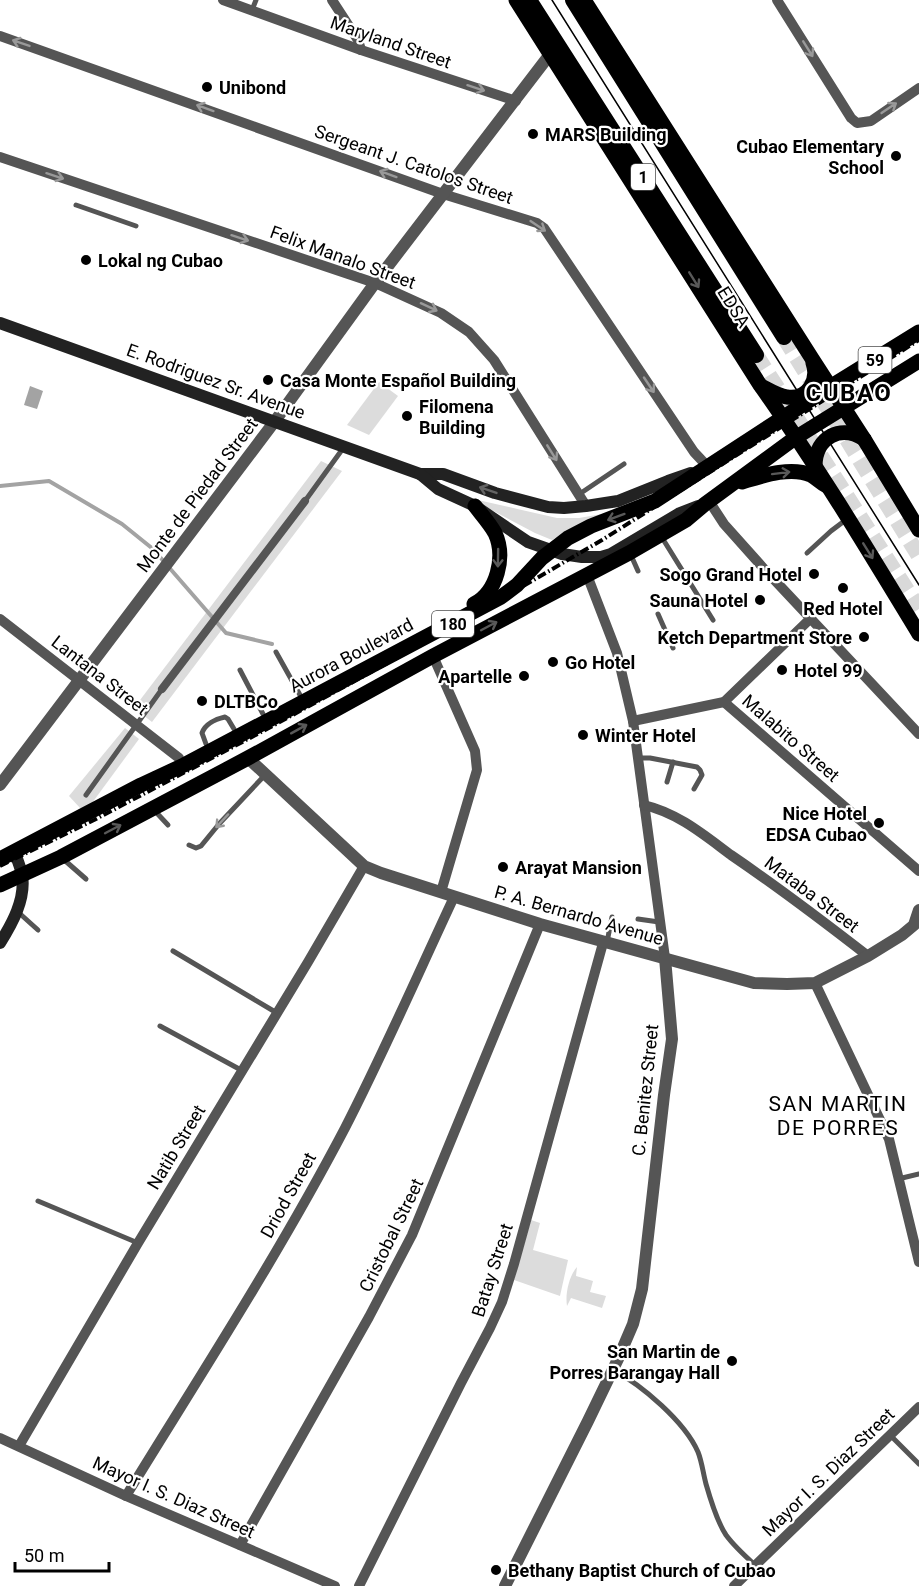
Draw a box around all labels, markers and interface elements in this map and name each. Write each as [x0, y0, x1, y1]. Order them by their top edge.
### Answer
street label: Maryland Street [328, 11, 454, 73]
one-way arrow [12, 37, 31, 48]
one-way arrow [802, 41, 814, 57]
place label: Unibond [219, 77, 286, 98]
marker: Unibond [200, 80, 214, 94]
one-way arrow [466, 83, 485, 94]
one-way arrow [196, 102, 214, 113]
one-way arrow [880, 102, 897, 114]
street label: Sergeant J. Catolos Street [312, 120, 516, 208]
place label: MARS Building [545, 124, 666, 145]
marker: MARS Building [526, 127, 540, 141]
place label: Cubao Elementary School [736, 136, 885, 178]
marker: Cubao Elementary School [889, 149, 903, 163]
road number: 1 [631, 164, 655, 190]
one-way arrow [379, 168, 398, 179]
one-way arrow [46, 171, 64, 182]
one-way arrow [529, 220, 545, 232]
street label: Felix Manalo Street [267, 221, 419, 293]
one-way arrow [230, 233, 249, 244]
place label: Lokal ng Cubao [98, 250, 223, 271]
marker: Lokal ng Cubao [79, 253, 93, 267]
one-way arrow [688, 271, 700, 288]
street label: EDSA [713, 283, 755, 332]
one-way arrow [419, 302, 437, 314]
street label: E. Rodriguez Sr. Avenue [124, 339, 308, 423]
road number: 59 [858, 347, 892, 373]
place label: Casa Monte Español Building [280, 370, 516, 391]
marker: Casa Monte Español Building [261, 373, 275, 387]
one-way arrow [643, 376, 655, 392]
district label: CUBAO [806, 379, 892, 407]
place label: Filomena Building [419, 396, 494, 438]
marker: Filomena Building [400, 409, 414, 423]
street label: Monte de Piedad Street [132, 414, 262, 576]
one-way arrow [547, 444, 559, 461]
one-way arrow [771, 468, 790, 479]
one-way arrow [479, 484, 498, 495]
one-way arrow [607, 512, 626, 523]
one-way arrow [863, 542, 875, 559]
one-way arrow [493, 547, 504, 567]
place label: Sogo Grand Hotel [659, 564, 802, 585]
marker: Sogo Grand Hotel [807, 567, 821, 581]
marker: Red Hotel [836, 581, 850, 595]
place label: Sauna Hotel [650, 590, 748, 611]
marker: Sauna Hotel [753, 593, 767, 607]
place label: Red Hotel [803, 598, 883, 619]
road number: 180 [432, 611, 474, 637]
street label: Aurora Boulevard [285, 613, 417, 697]
one-way arrow [480, 620, 497, 632]
place label: Ketch Department Store [658, 627, 852, 648]
marker: Ketch Department Store [857, 630, 871, 644]
street label: Lantana Street [48, 631, 153, 719]
place label: Go Hotel [565, 652, 635, 673]
marker: Go Hotel [546, 655, 560, 669]
place label: Hotel 99 [794, 660, 863, 681]
marker: Hotel 99 [775, 663, 789, 677]
place label: Apartelle [438, 666, 512, 687]
marker: Apartelle [517, 669, 531, 683]
street label: Malabito Street [738, 690, 844, 786]
place label: DLTBCo [214, 691, 278, 712]
marker: DLTBCo [195, 694, 209, 708]
one-way arrow [290, 723, 307, 735]
place label: Winter Hotel [595, 725, 696, 746]
marker: Winter Hotel [576, 728, 590, 742]
place label: Nice Hotel EDSA Cubao [766, 803, 867, 845]
one-way arrow [215, 813, 229, 828]
marker: Nice Hotel EDSA Cubao [872, 816, 886, 830]
one-way arrow [103, 823, 121, 834]
street label: Mataba Street [761, 852, 864, 936]
place label: Arayat Mansion [515, 857, 642, 878]
marker: Arayat Mansion [496, 860, 510, 874]
street label: P. A. Bernardo Avenue [492, 881, 666, 949]
street label: C. Benitez Street [628, 1023, 662, 1157]
district label: SAN MARTIN DE PORRES [769, 1092, 907, 1140]
street label: Natib Street [143, 1101, 210, 1193]
street label: Driod Street [256, 1148, 320, 1241]
street label: Cristobal Street [354, 1175, 428, 1295]
street label: Batay Street [467, 1221, 517, 1319]
place label: San Martin de Porres Barangay Hall [550, 1341, 720, 1383]
marker: San Martin de Porres Barangay Hall [725, 1354, 739, 1368]
street label: Mayor I. S. Diaz Street [758, 1403, 898, 1540]
street label: Mayor I. S. Diaz Street [90, 1452, 259, 1542]
scale bar [15, 1535, 110, 1573]
text: 50 m [24, 1545, 64, 1566]
place label: Bethany Baptist Church of Cubao [508, 1560, 776, 1581]
marker: Bethany Baptist Church of Cubao [489, 1563, 503, 1577]

